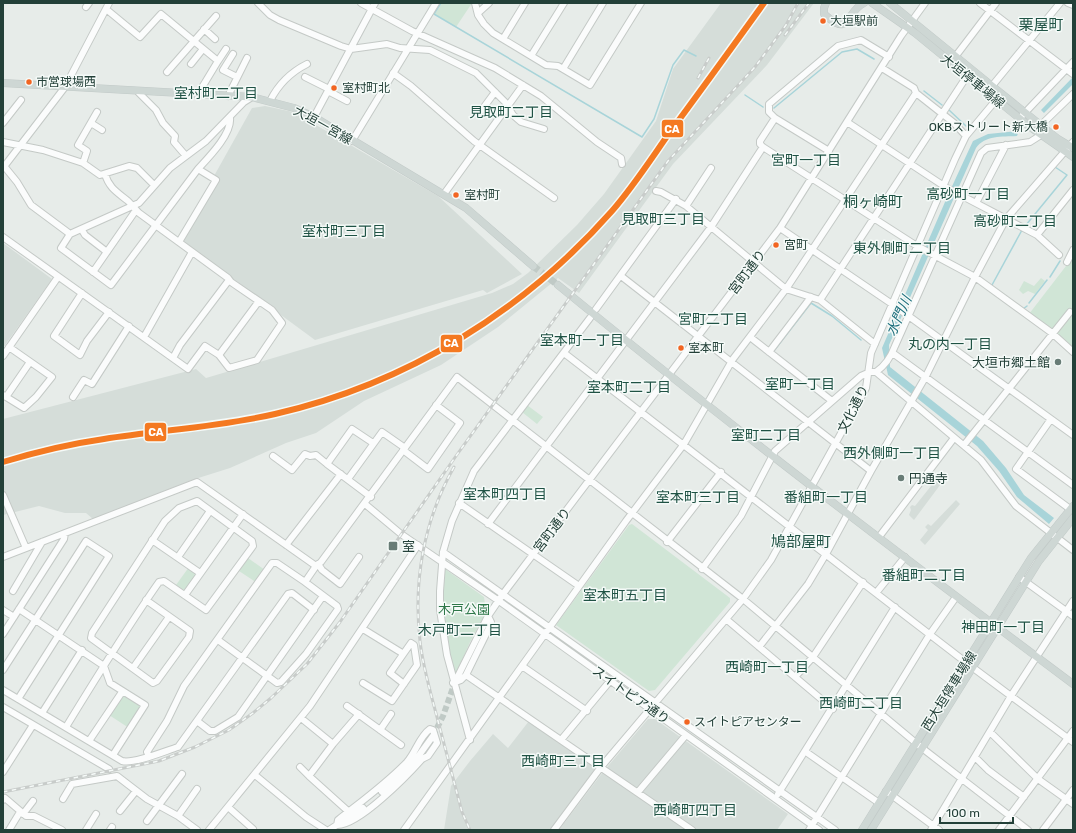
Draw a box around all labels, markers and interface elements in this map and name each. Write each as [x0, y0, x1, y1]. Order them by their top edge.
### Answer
place label: 大垣駅前 [830, 14, 878, 28]
marker: 大垣駅前 [818, 16, 828, 26]
district label: 栗屋町 [1018, 16, 1064, 34]
street label: 大垣停車場線 [938, 51, 1008, 111]
place label: 市営球場西 [36, 75, 96, 89]
marker: 市営球場西 [24, 77, 34, 87]
place label: 室村町北 [342, 81, 390, 95]
marker: 室村町北 [329, 83, 339, 93]
district label: 室村町二丁目 [174, 85, 258, 102]
street label: 大垣一宮線 [291, 103, 355, 147]
district label: 見取町二丁目 [469, 104, 553, 121]
line badge: CA [661, 119, 684, 138]
place label: OKBストリート新大橋 [929, 120, 1048, 134]
marker: OKBストリート新大橋 [1051, 122, 1061, 132]
text: CA [664, 123, 680, 136]
district label: 宮町一丁目 [771, 152, 841, 169]
district label: 高砂町一丁目 [926, 186, 1010, 203]
place label: 室村町 [464, 188, 500, 202]
marker: 室村町 [451, 190, 461, 200]
district label: 桐ヶ崎町 [843, 193, 903, 211]
district label: 見取町三丁目 [621, 211, 705, 228]
district label: 高砂町二丁目 [973, 213, 1057, 230]
district label: 室村町三丁目 [302, 223, 386, 240]
place label: 宮町 [784, 238, 808, 252]
marker: 宮町 [771, 240, 781, 250]
district label: 東外側町二丁目 [853, 240, 951, 257]
street label: 宮町通り [725, 247, 769, 297]
water label: 水門川 [883, 292, 916, 339]
district label: 宮町二丁目 [678, 311, 748, 328]
district label: 室本町一丁目 [540, 332, 624, 349]
line badge: CA [440, 334, 463, 353]
district label: 丸の内一丁目 [908, 336, 992, 353]
text: CA [443, 337, 459, 350]
place label: 室本町 [688, 341, 724, 355]
marker: 室本町 [676, 343, 686, 353]
place label: 大垣市郷土館 [972, 355, 1050, 370]
marker: 大垣市郷土館 [1053, 357, 1063, 367]
district label: 室町一丁目 [765, 376, 835, 393]
district label: 室本町二丁目 [587, 379, 671, 396]
street label: 文化通り [835, 382, 871, 436]
line badge: CA [144, 422, 167, 442]
text: CA [148, 426, 164, 439]
district label: 室町二丁目 [731, 427, 801, 444]
district label: 西外側町一丁目 [843, 445, 941, 462]
place label: 円通寺 [909, 471, 948, 486]
marker: 円通寺 [896, 473, 906, 483]
district label: 室本町四丁目 [463, 486, 547, 503]
district label: 室本町三丁目 [656, 489, 740, 506]
district label: 番組町一丁目 [784, 489, 868, 506]
street label: 宮町通り [530, 505, 574, 555]
district label: 鳩部屋町 [771, 533, 831, 551]
place label: 室 [402, 539, 415, 554]
marker: 室 [387, 540, 399, 552]
district label: 番組町二丁目 [882, 567, 966, 584]
district label: 室本町五丁目 [583, 587, 667, 604]
park label: 木戸公園 [438, 602, 490, 617]
district label: 神田町一丁目 [961, 619, 1045, 636]
district label: 木戸町二丁目 [418, 622, 502, 639]
street label: 西大垣停車場線 [919, 648, 979, 734]
district label: 西崎町一丁目 [725, 659, 809, 676]
street label: スイトピア通り [589, 663, 673, 727]
district label: 西崎町二丁目 [819, 695, 903, 712]
place label: スイトピアセンター [694, 715, 802, 729]
marker: スイトピアセンター [682, 717, 692, 727]
district label: 西崎町三丁目 [521, 753, 605, 770]
scale bar [940, 799, 1013, 825]
district label: 西崎町四丁目 [653, 802, 737, 819]
text: 100 m [946, 806, 980, 820]

